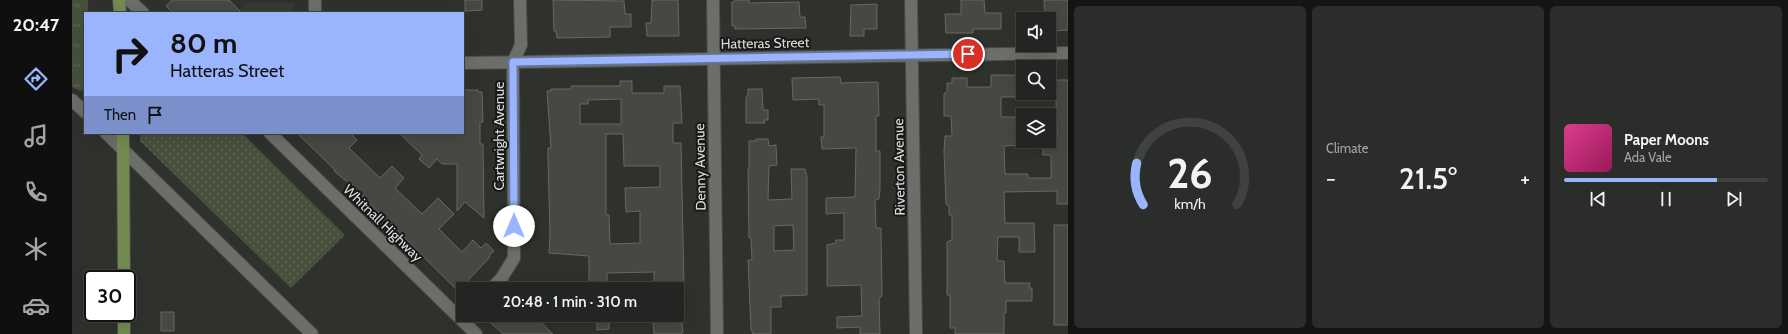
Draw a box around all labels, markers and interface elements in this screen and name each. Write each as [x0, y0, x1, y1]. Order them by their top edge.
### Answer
map controls [1016, 12, 1056, 148]
button: sound [1016, 12, 1056, 52]
text: 20:47 [13, 14, 59, 36]
text: 80 m [170, 26, 237, 60]
icon: right [104, 28, 156, 80]
street label: Hatteras Street [720, 33, 810, 53]
pin [951, 37, 985, 71]
icon: arrive [957, 43, 979, 65]
text: Hatteras Street [170, 60, 284, 82]
button: search [1016, 60, 1056, 100]
icon: directions [22, 65, 50, 93]
street label: Cartwright Avenue [490, 82, 508, 190]
icon: arrive [144, 104, 166, 126]
text: Then [104, 106, 136, 124]
button: layers [1016, 108, 1056, 148]
street label: Riverton Avenue [889, 118, 909, 216]
icon: music [22, 122, 50, 150]
street label: Denny Avenue [690, 123, 710, 211]
text: Paper Moons [1624, 131, 1709, 149]
text: Climate [1326, 140, 1368, 156]
text: 26 [1167, 148, 1213, 198]
text: Ada Vale [1624, 149, 1672, 165]
text: 21.5° [1399, 160, 1457, 197]
text: − [1326, 165, 1336, 192]
text: + [1520, 165, 1530, 192]
icon: phone [22, 178, 50, 206]
street label: Whitnall Highway [339, 181, 427, 265]
icon: previous [1587, 188, 1609, 210]
icon: pause [1655, 188, 1677, 210]
icon: next [1723, 188, 1745, 210]
text: km/h [1174, 195, 1206, 213]
position arrow [493, 205, 535, 247]
icon: climate [22, 235, 50, 263]
speed limit sign: 30 [84, 270, 136, 322]
icon: car [22, 292, 50, 320]
text: 20:48 · 1 min · 310 m [503, 293, 637, 311]

